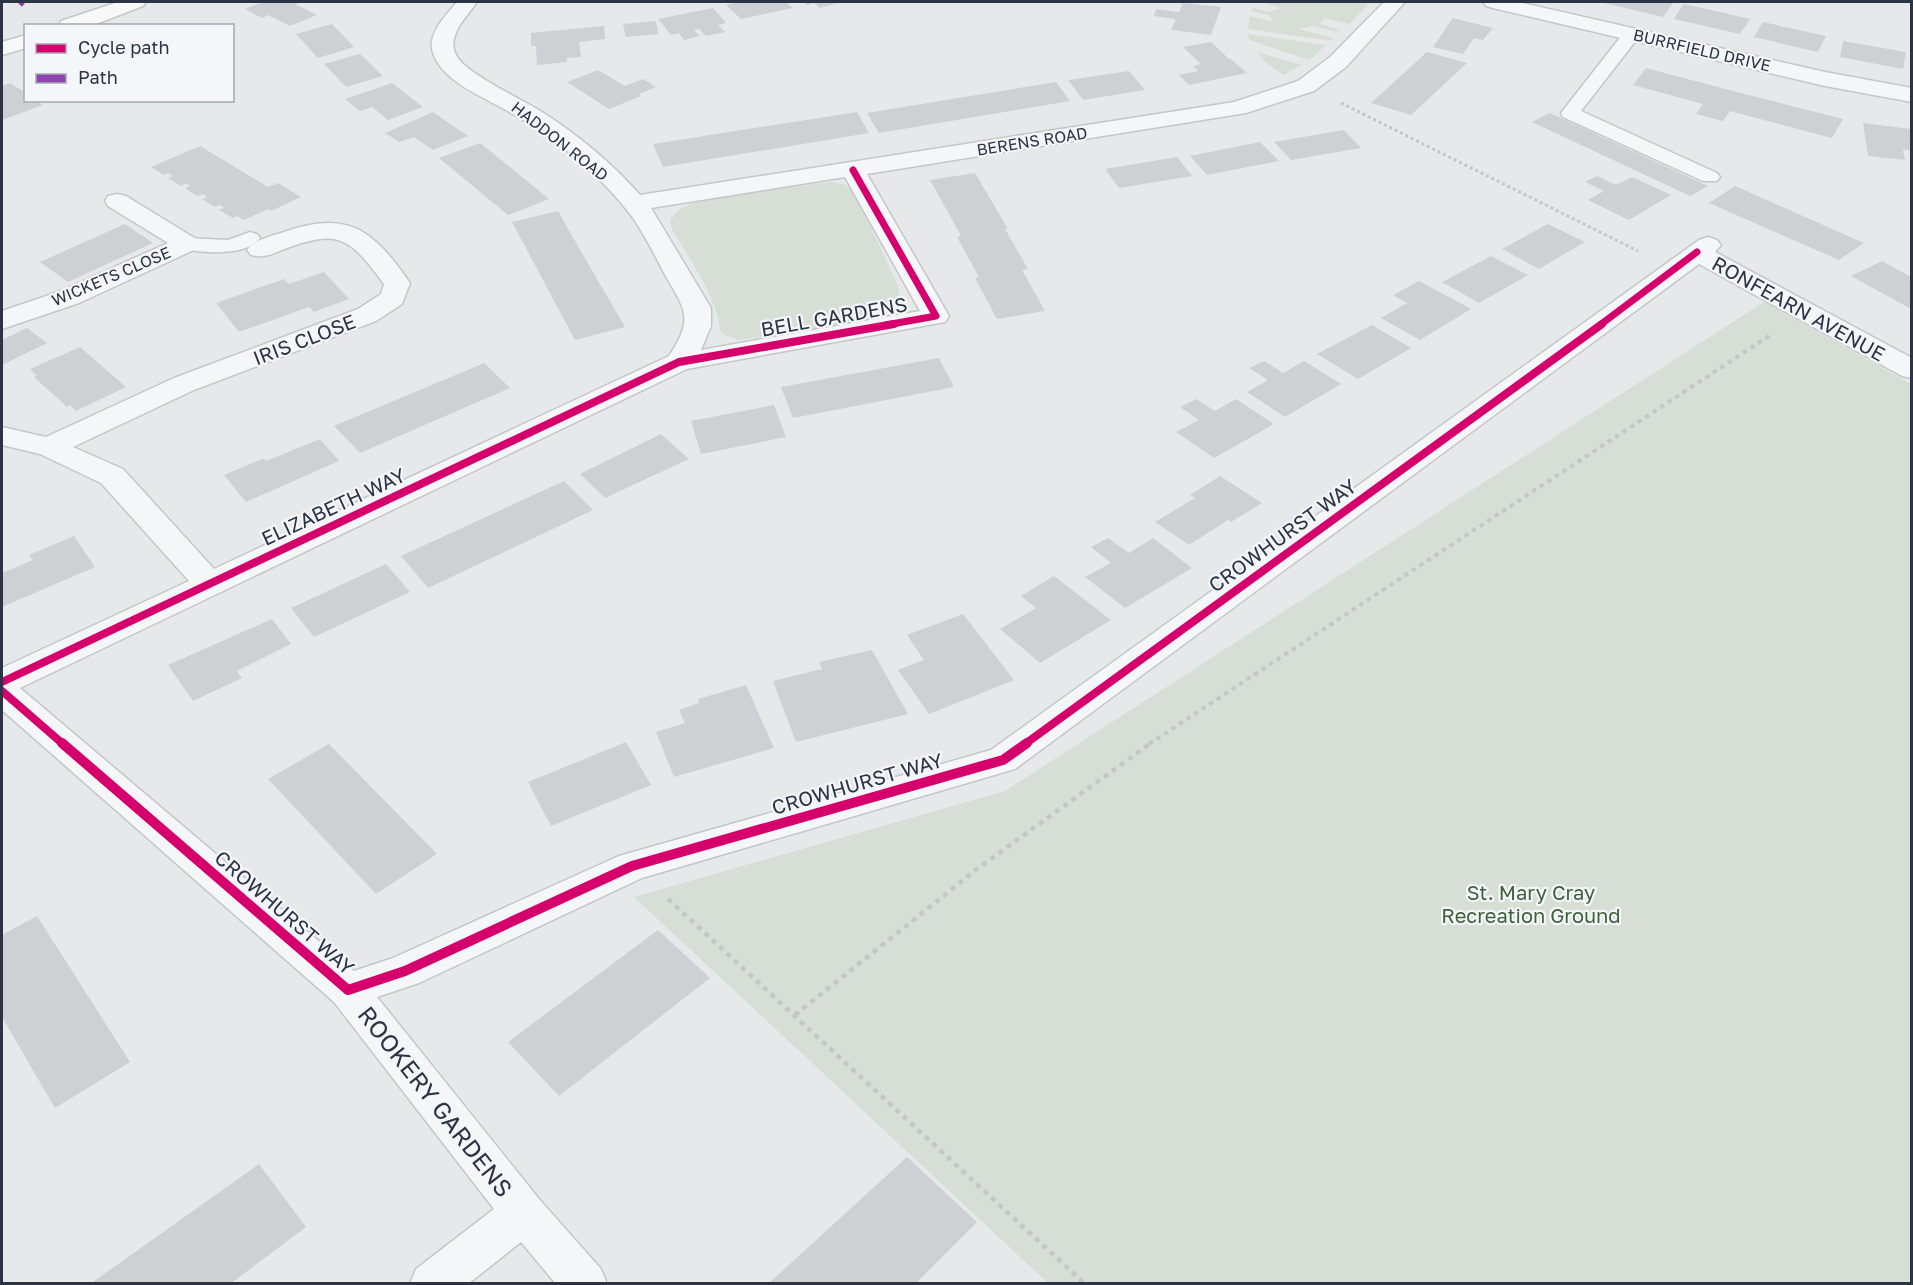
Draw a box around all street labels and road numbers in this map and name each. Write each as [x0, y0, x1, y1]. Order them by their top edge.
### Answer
street label: BURRFIELD DRIVE [1631, 24, 1773, 76]
street label: HADDON ROAD [508, 97, 612, 185]
street label: BERENS ROAD [975, 122, 1089, 160]
street label: WICKETS CLOSE [48, 242, 174, 310]
street label: RONFEARN AVENUE [1708, 250, 1890, 366]
street label: BELL GARDENS [759, 291, 909, 341]
street label: IRIS CLOSE [249, 308, 359, 370]
street label: ELIZABETH WAY [257, 462, 409, 550]
street label: CROWHURST WAY [1204, 473, 1361, 597]
street label: CROWHURST WAY [769, 747, 945, 819]
street label: CROWHURST WAY [210, 845, 360, 979]
street label: ROOKERY GARDENS [353, 1000, 519, 1202]

